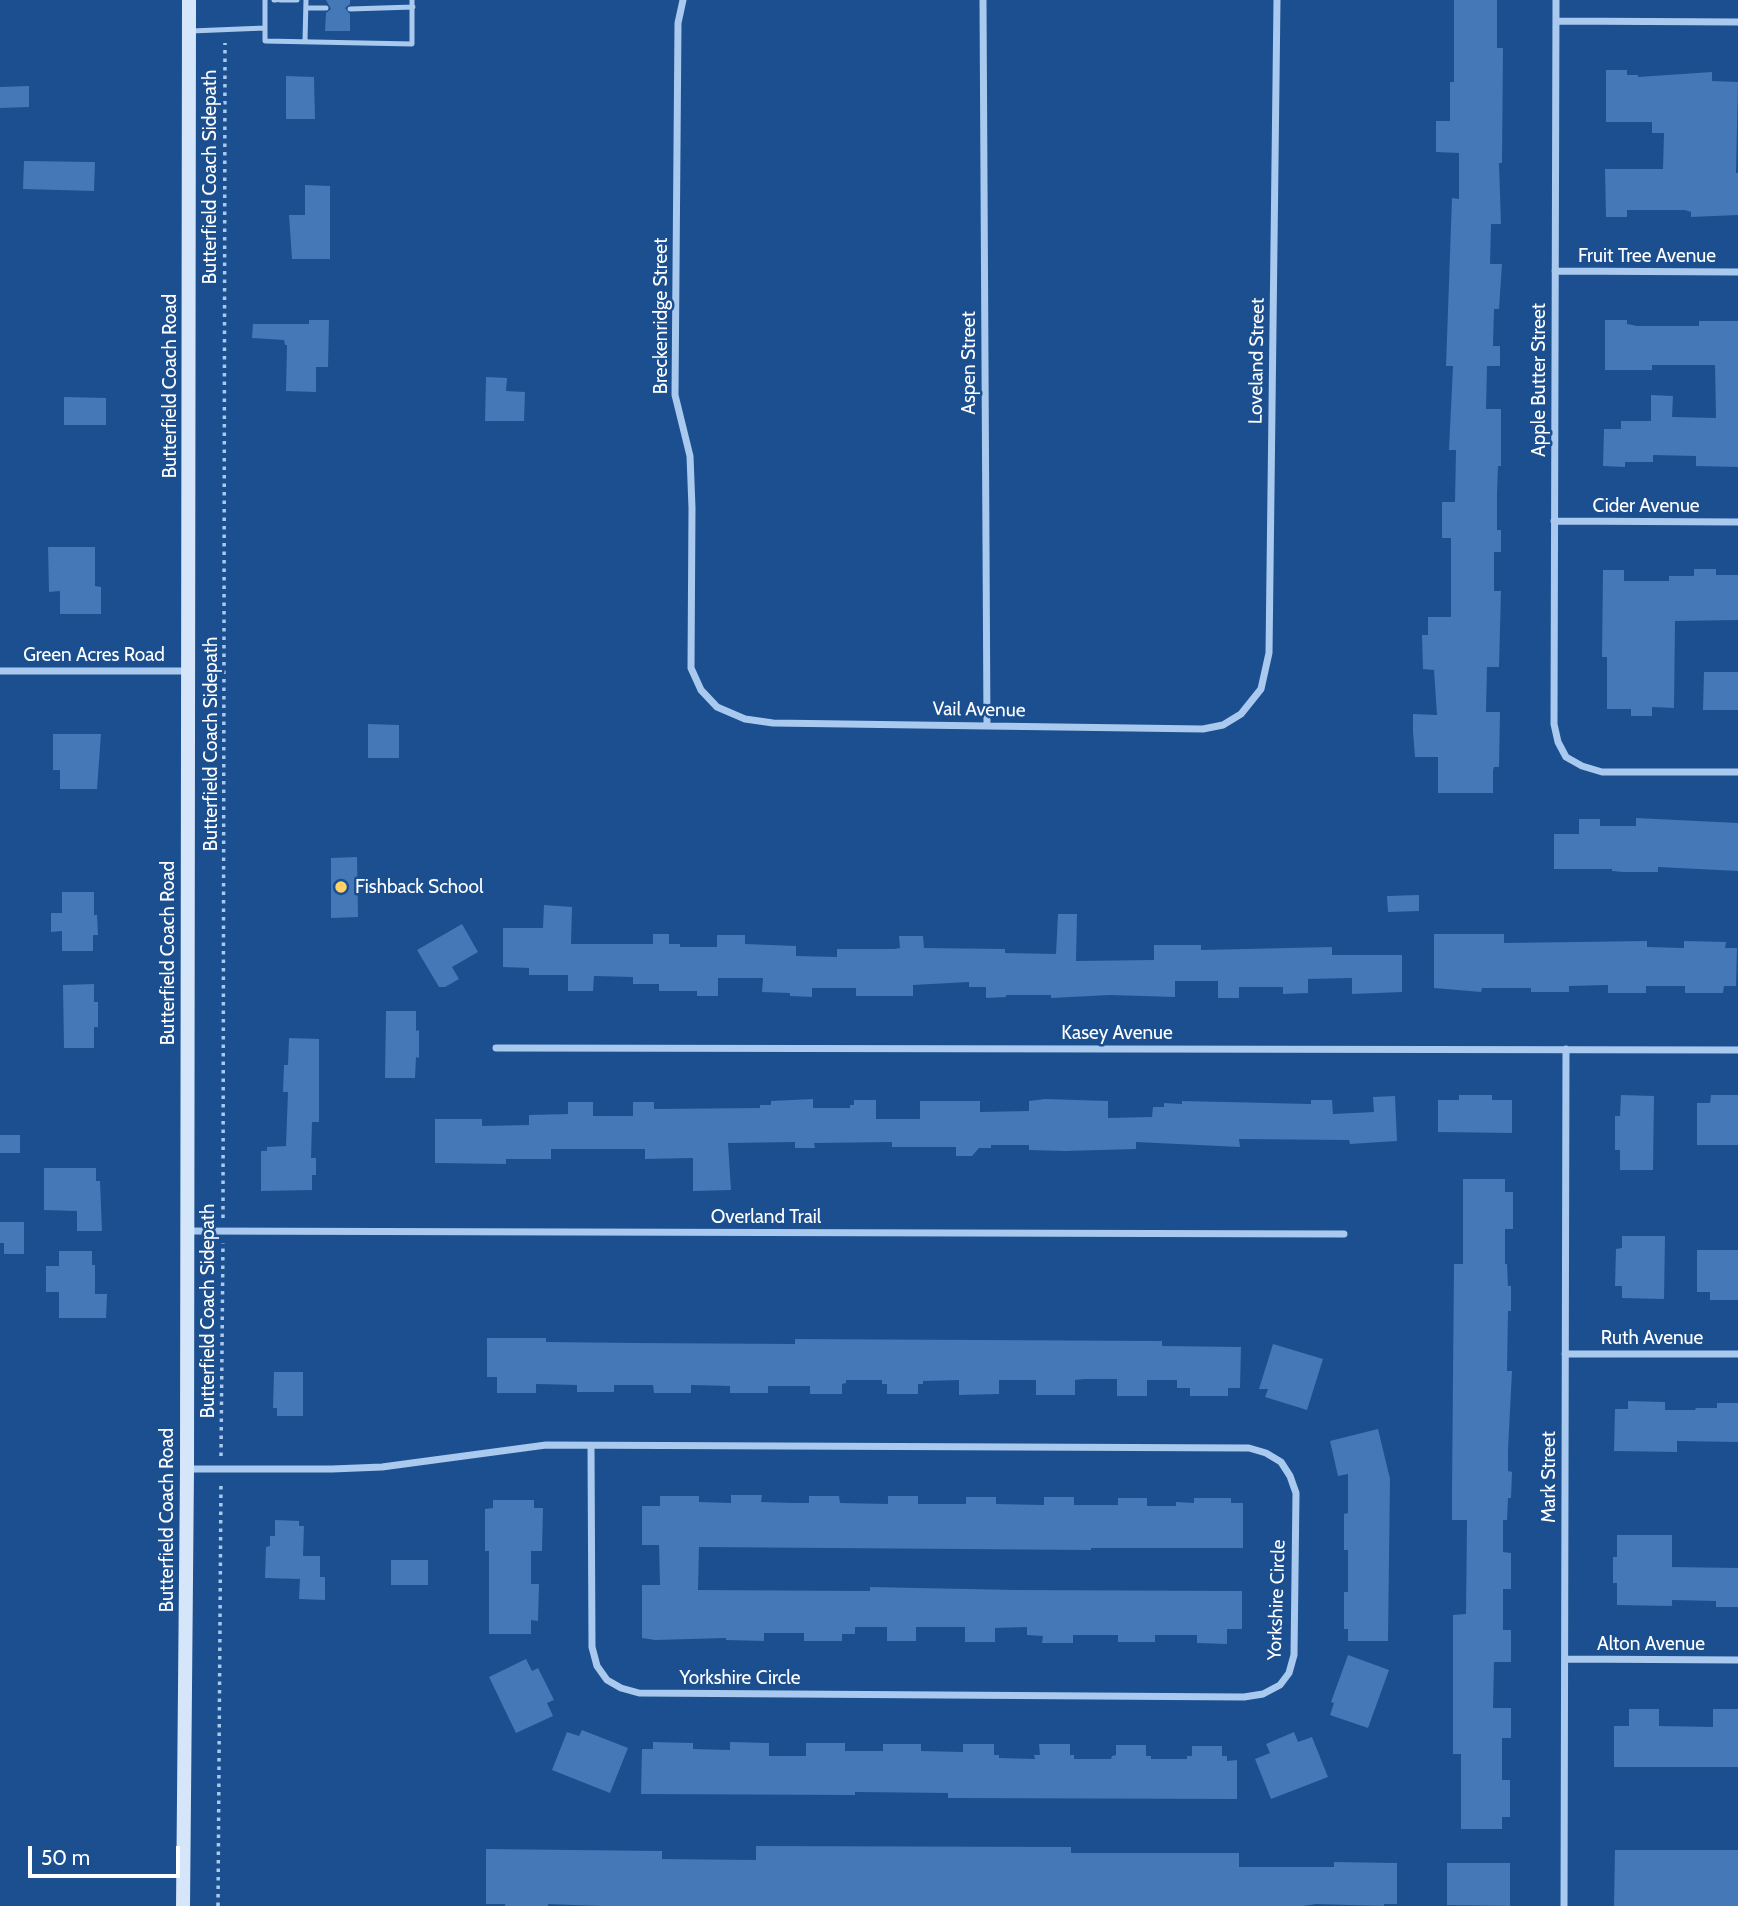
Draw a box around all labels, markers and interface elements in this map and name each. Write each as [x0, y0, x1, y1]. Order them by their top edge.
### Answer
street label: Butterfield Coach Sidepath [199, 70, 221, 284]
street label: Breckenridge Street [650, 238, 672, 394]
street label: Fruit Tree Avenue [1578, 245, 1716, 267]
street label: Butterfield Coach Road [159, 294, 181, 478]
street label: Loveland Street [1244, 298, 1270, 424]
street label: Apple Butter Street [1528, 303, 1550, 457]
street label: Aspen Street [958, 311, 980, 415]
street label: Cider Avenue [1592, 495, 1700, 517]
street label: Butterfield Coach Sidepath [200, 637, 222, 851]
street label: Green Acres Road [23, 644, 165, 666]
street label: Vail Avenue [932, 698, 1026, 722]
street label: Butterfield Coach Road [157, 861, 179, 1045]
place label: Fishback School [355, 876, 483, 898]
marker: Fishback School [333, 879, 349, 895]
street label: Kasey Avenue [1061, 1022, 1173, 1044]
street label: Butterfield Coach Sidepath [197, 1204, 219, 1418]
street label: Overland Trail [711, 1206, 821, 1228]
street label: Ruth Avenue [1601, 1327, 1703, 1349]
street label: Butterfield Coach Road [156, 1428, 178, 1612]
street label: Mark Street [1538, 1431, 1560, 1523]
street label: Yorkshire Circle [1263, 1539, 1291, 1661]
street label: Alton Avenue [1597, 1633, 1705, 1655]
street label: Yorkshire Circle [680, 1667, 800, 1689]
scale bar [32, 1832, 184, 1876]
text: 50 m [41, 1845, 90, 1870]

